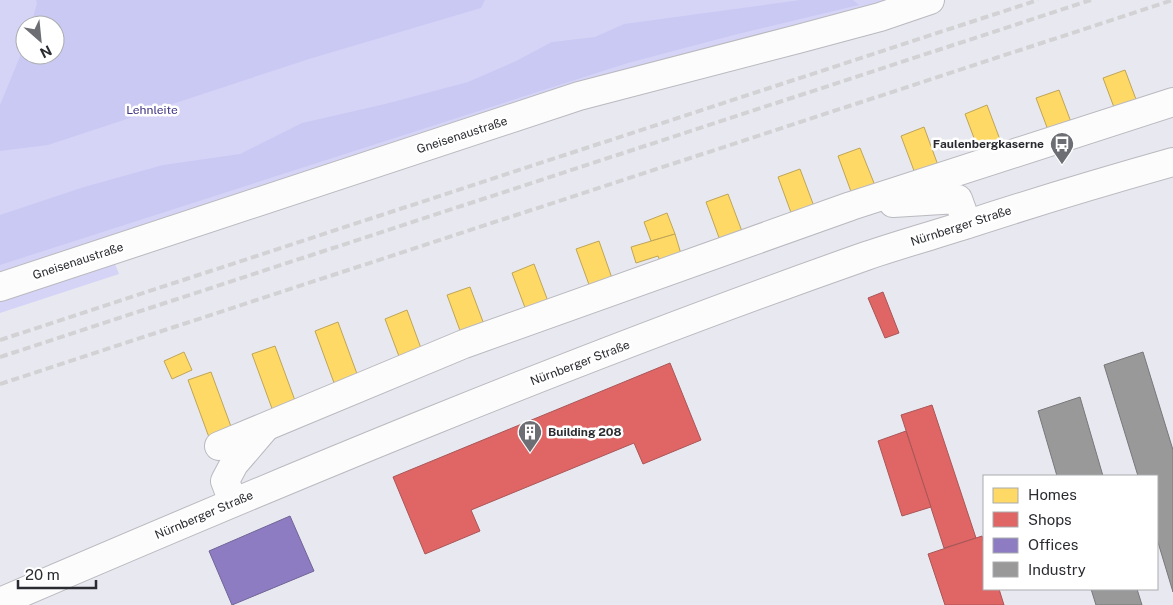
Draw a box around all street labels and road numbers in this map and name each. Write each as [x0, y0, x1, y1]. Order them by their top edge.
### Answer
street label: Gneisenaustraße [415, 114, 509, 156]
street label: Nürnberger Straße [909, 203, 1013, 249]
street label: Gneisenaustraße [31, 240, 125, 282]
street label: Nürnberger Straße [528, 338, 632, 388]
street label: Nürnberger Straße [153, 488, 255, 542]

